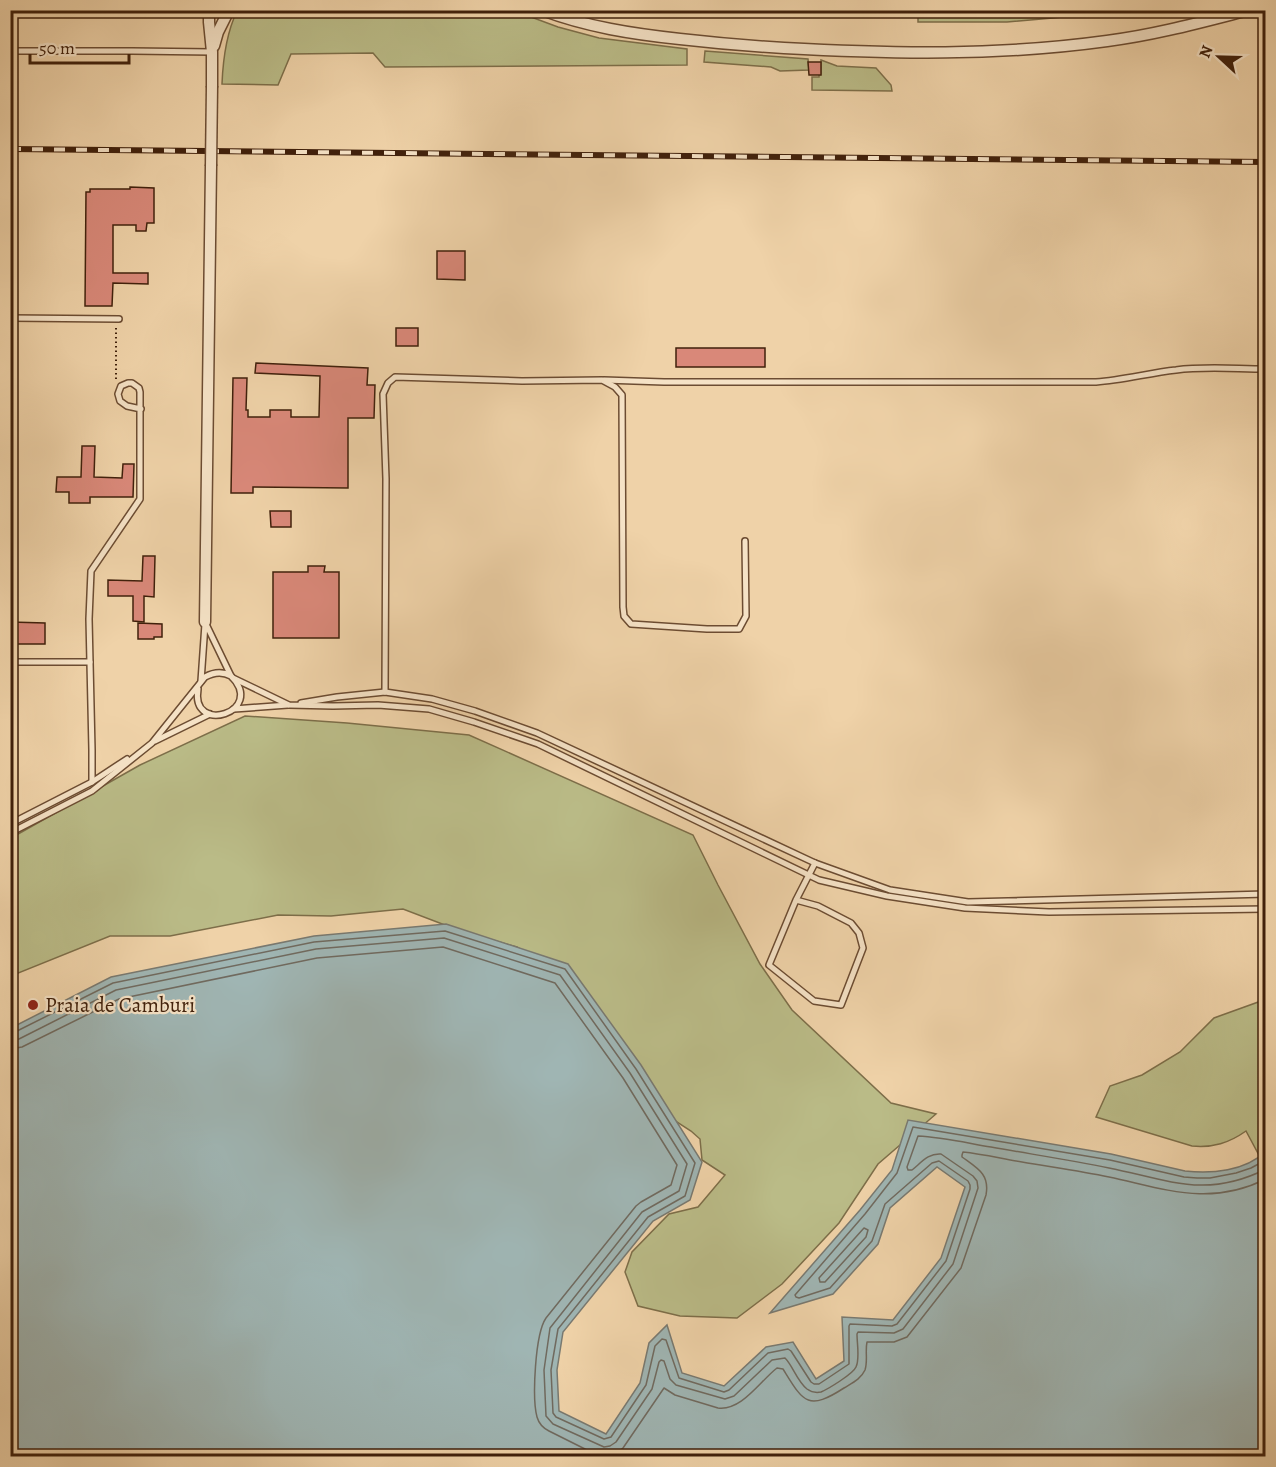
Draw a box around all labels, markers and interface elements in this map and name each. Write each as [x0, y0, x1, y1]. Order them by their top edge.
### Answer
scale bar [30, 27, 129, 65]
north arrow [1189, 27, 1249, 87]
text: 50 m [39, 36, 75, 60]
text: N [1194, 42, 1219, 61]
place label: Praia de Camburi [45, 991, 195, 1019]
marker: Praia de Camburi [26, 998, 40, 1012]

